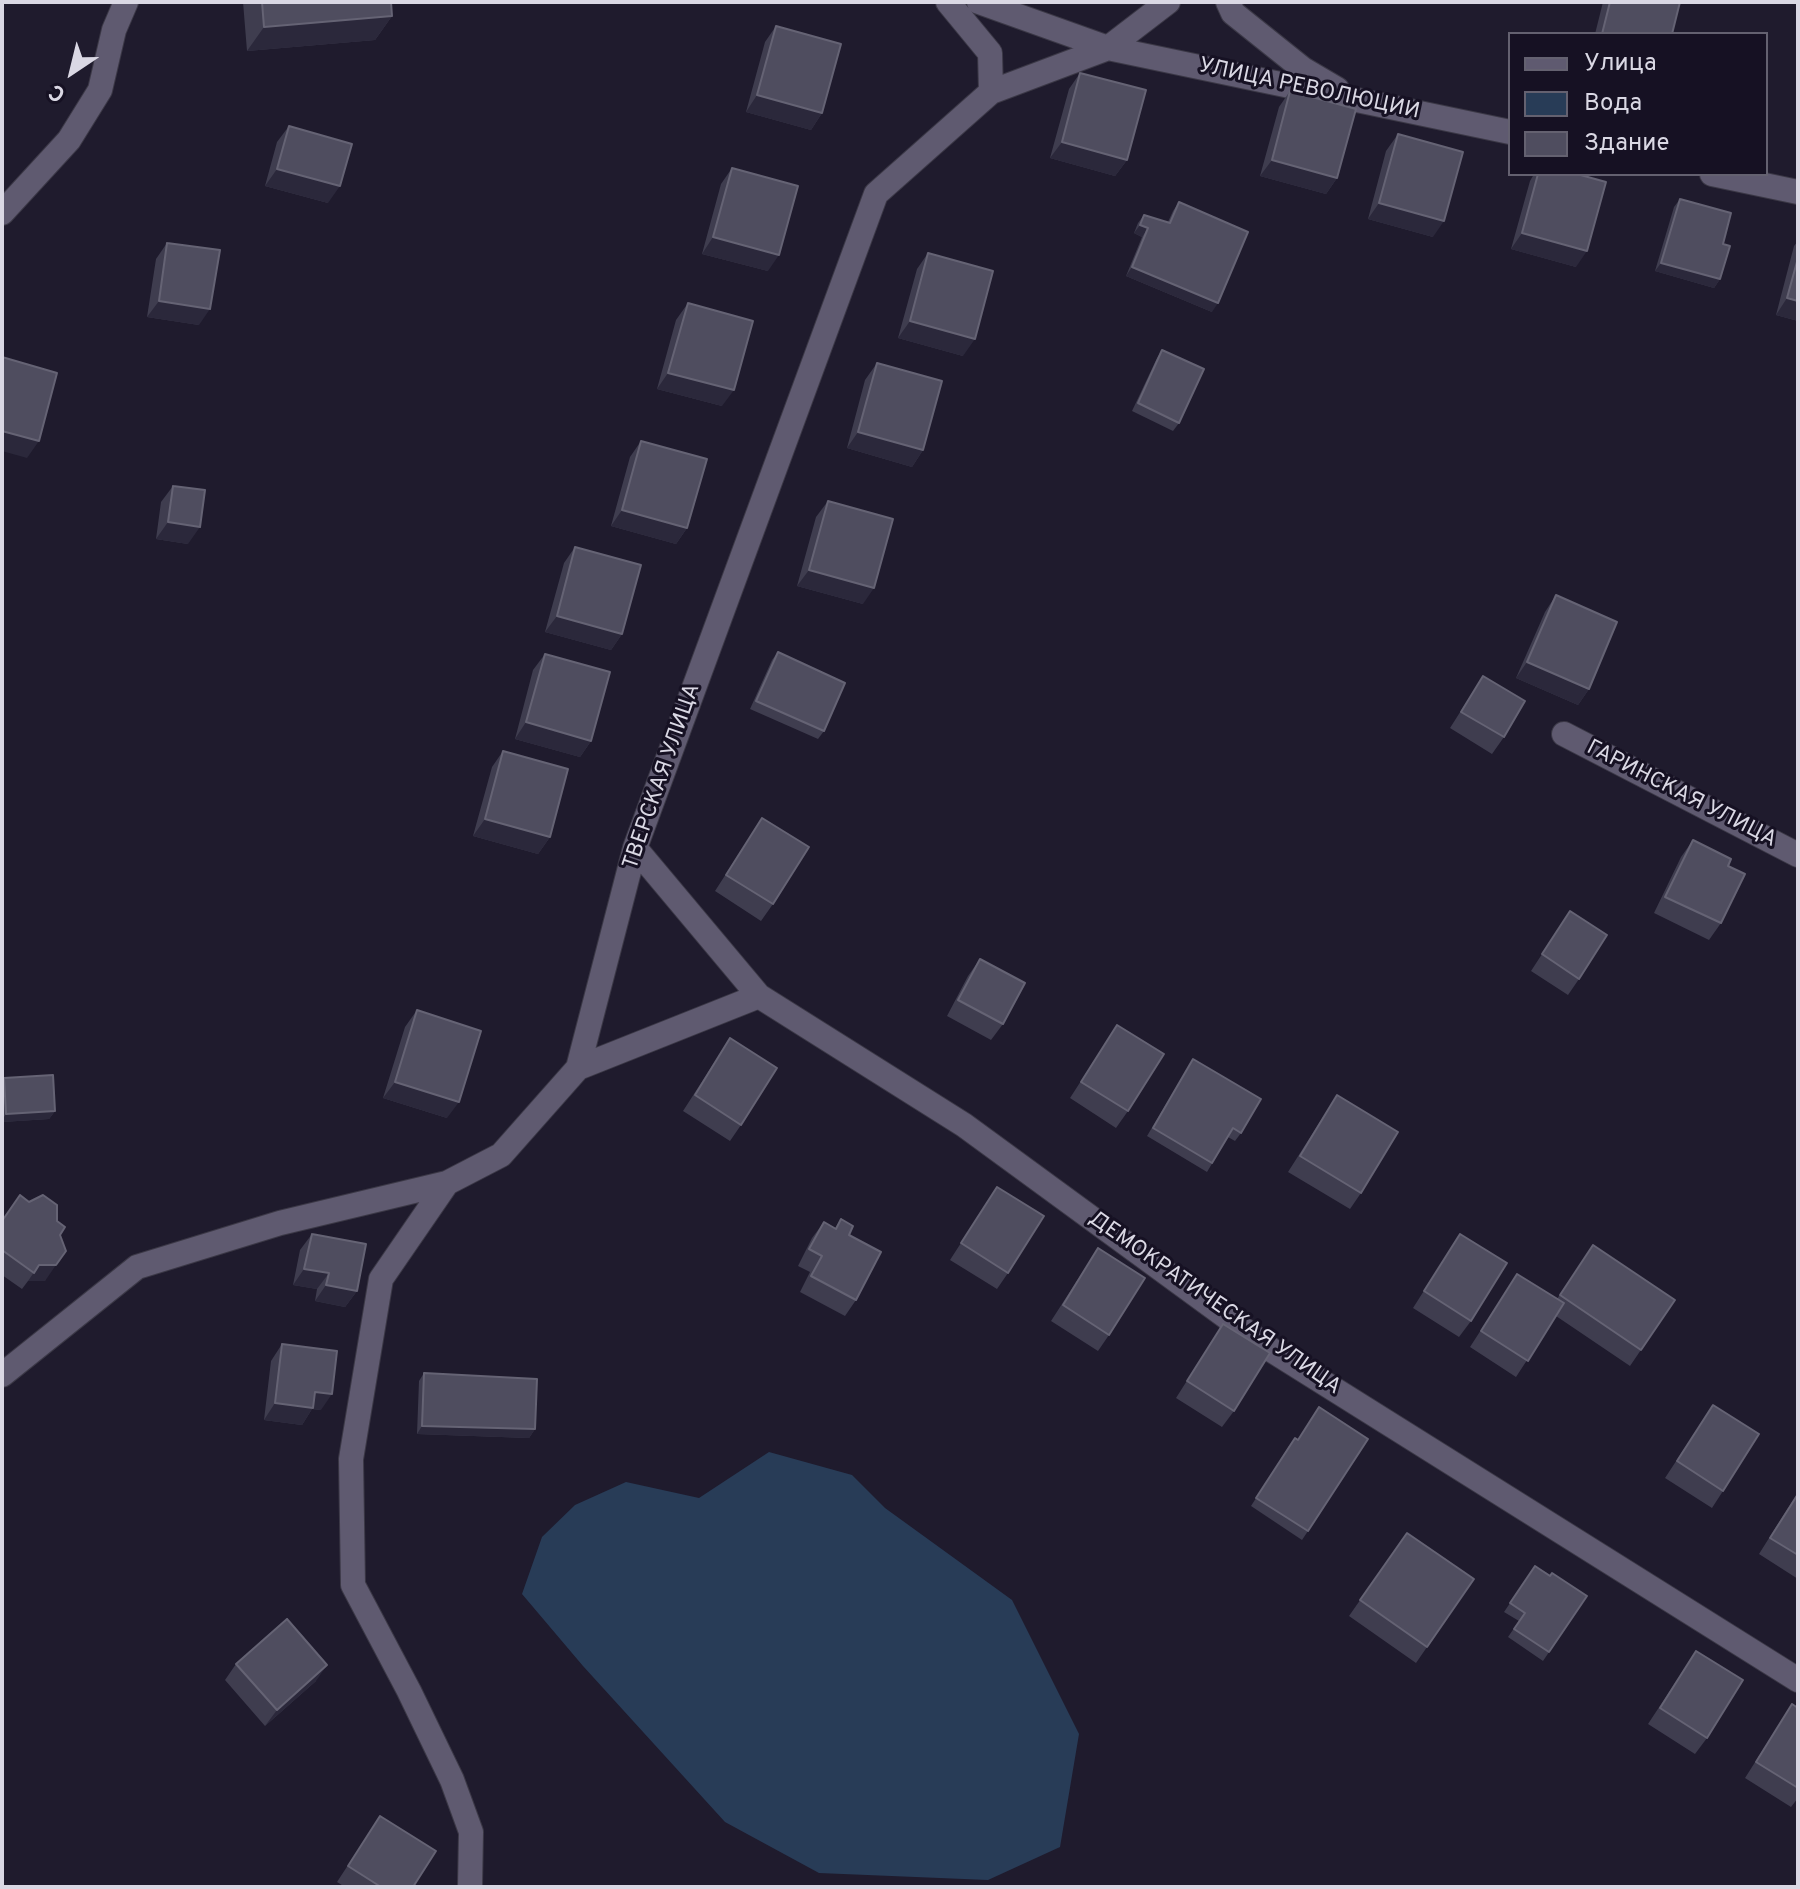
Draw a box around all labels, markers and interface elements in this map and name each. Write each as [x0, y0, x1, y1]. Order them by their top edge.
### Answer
north arrow [32, 32, 112, 112]
legend [1508, 32, 1768, 176]
text: Улица [1584, 49, 1657, 79]
street label: УЛИЦА РЕВОЛЮЦИИ [1196, 54, 1422, 126]
text: С [44, 77, 71, 107]
text: Вода [1584, 89, 1642, 119]
text: Здание [1584, 129, 1670, 159]
street label: ТВЕРСКАЯ УЛИЦА [619, 681, 707, 873]
street label: ГАРИНСКАЯ УЛИЦА [1582, 736, 1780, 854]
street label: ДЕМОКРАТИЧЕСКАЯ УЛИЦА [1083, 1207, 1345, 1401]

